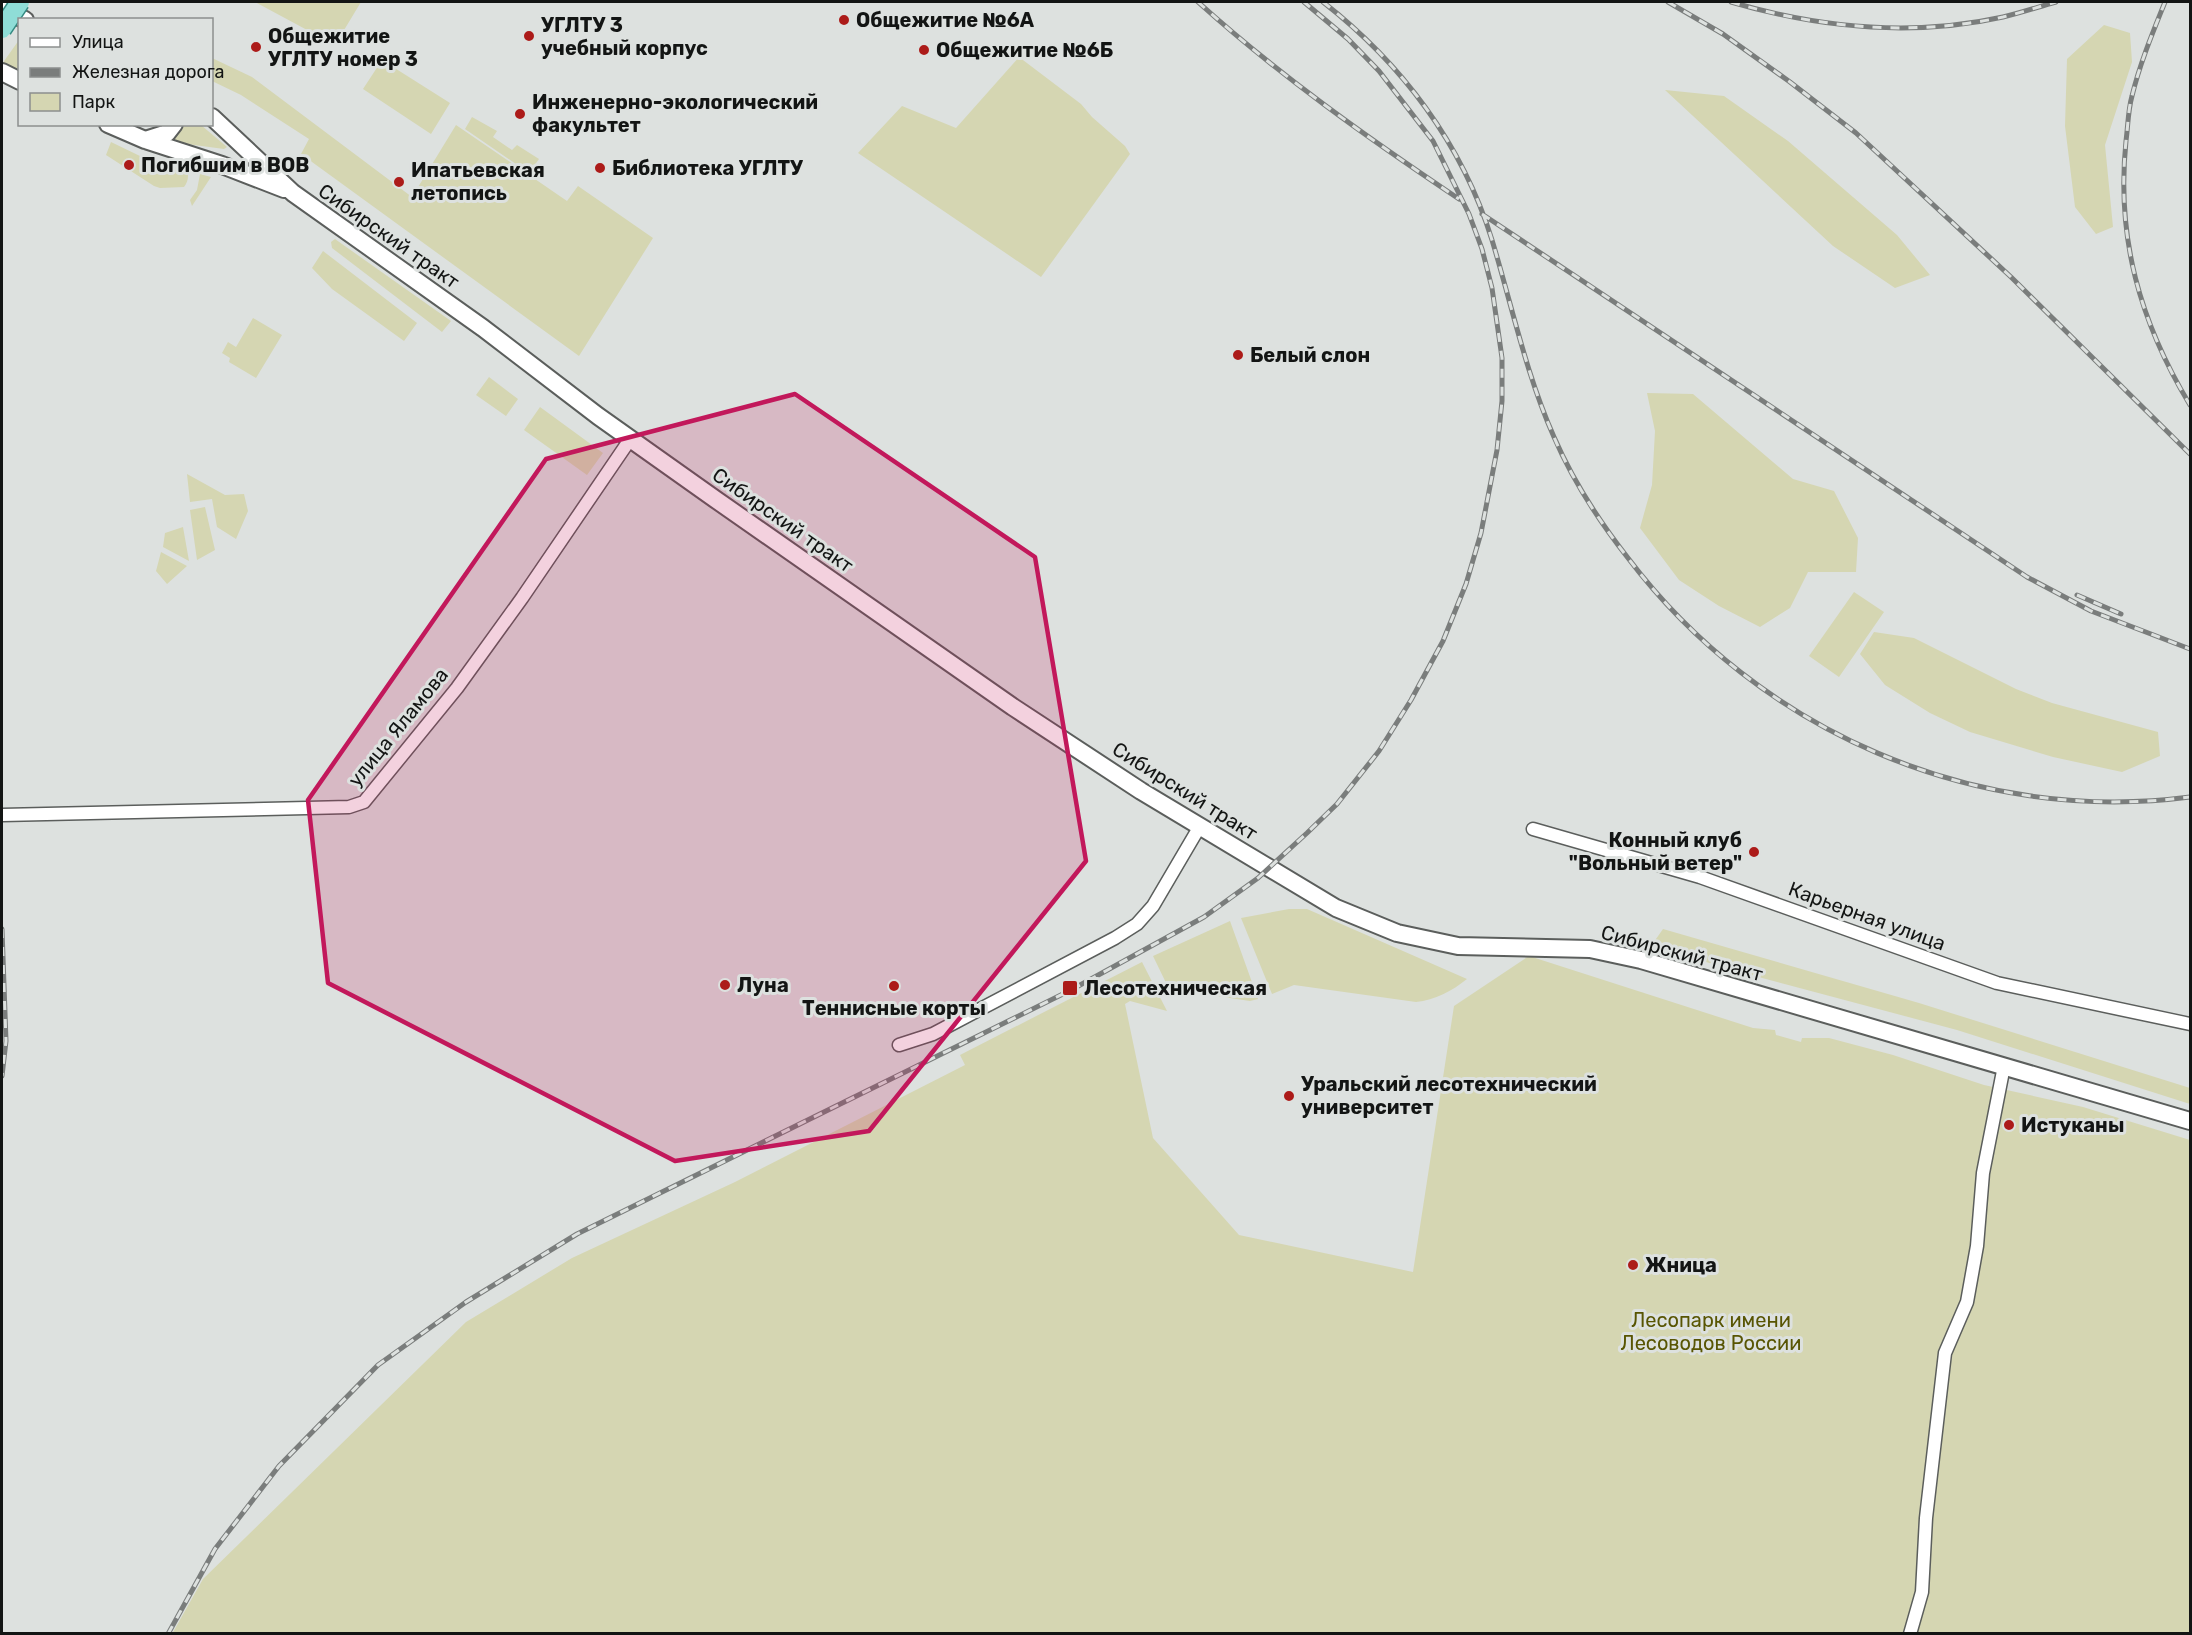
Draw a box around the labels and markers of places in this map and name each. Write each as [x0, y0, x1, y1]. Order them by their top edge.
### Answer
place label: Общежитие №6А [856, 8, 1035, 32]
place label: УГЛТУ 3 учебный корпус [541, 13, 708, 60]
marker: Общежитие №6А [837, 13, 851, 27]
place label: Общежитие УГЛТУ номер 3 [268, 24, 418, 71]
marker: УГЛТУ 3 учебный корпус [522, 29, 536, 43]
place label: Общежитие №6Б [936, 38, 1113, 62]
marker: Общежитие УГЛТУ номер 3 [249, 40, 263, 54]
marker: Общежитие №6Б [917, 43, 931, 57]
place label: Инженерно-экологический факультет [532, 90, 818, 137]
marker: Инженерно-экологический факультет [513, 107, 527, 121]
place label: Погибшим в ВОВ [141, 153, 309, 177]
place label: Библиотека УГЛТУ [612, 156, 804, 180]
marker: Погибшим в ВОВ [122, 158, 136, 172]
place label: Ипатьевская летопись [411, 158, 545, 205]
marker: Библиотека УГЛТУ [593, 161, 607, 175]
marker: Ипатьевская летопись [392, 175, 406, 189]
place label: Белый слон [1250, 343, 1370, 367]
marker: Белый слон [1231, 348, 1245, 362]
place label: Конный клуб "Вольный ветер" [1569, 828, 1742, 875]
marker: Конный клуб "Вольный ветер" [1747, 845, 1761, 859]
place label: Луна [737, 973, 789, 997]
place label: Лесотехническая [1084, 976, 1267, 1000]
marker: Луна [718, 978, 732, 992]
marker: Теннисные корты [887, 979, 901, 993]
marker: Лесотехническая [1061, 979, 1079, 997]
place label: Теннисные корты [802, 996, 986, 1020]
place label: Уральский лесотехнический университет [1301, 1072, 1597, 1119]
marker: Уральский лесотехнический университет [1282, 1089, 1296, 1103]
place label: Истуканы [2021, 1113, 2124, 1137]
marker: Истуканы [2002, 1118, 2016, 1132]
place label: Жница [1645, 1253, 1717, 1277]
marker: Жница [1626, 1258, 1640, 1272]

